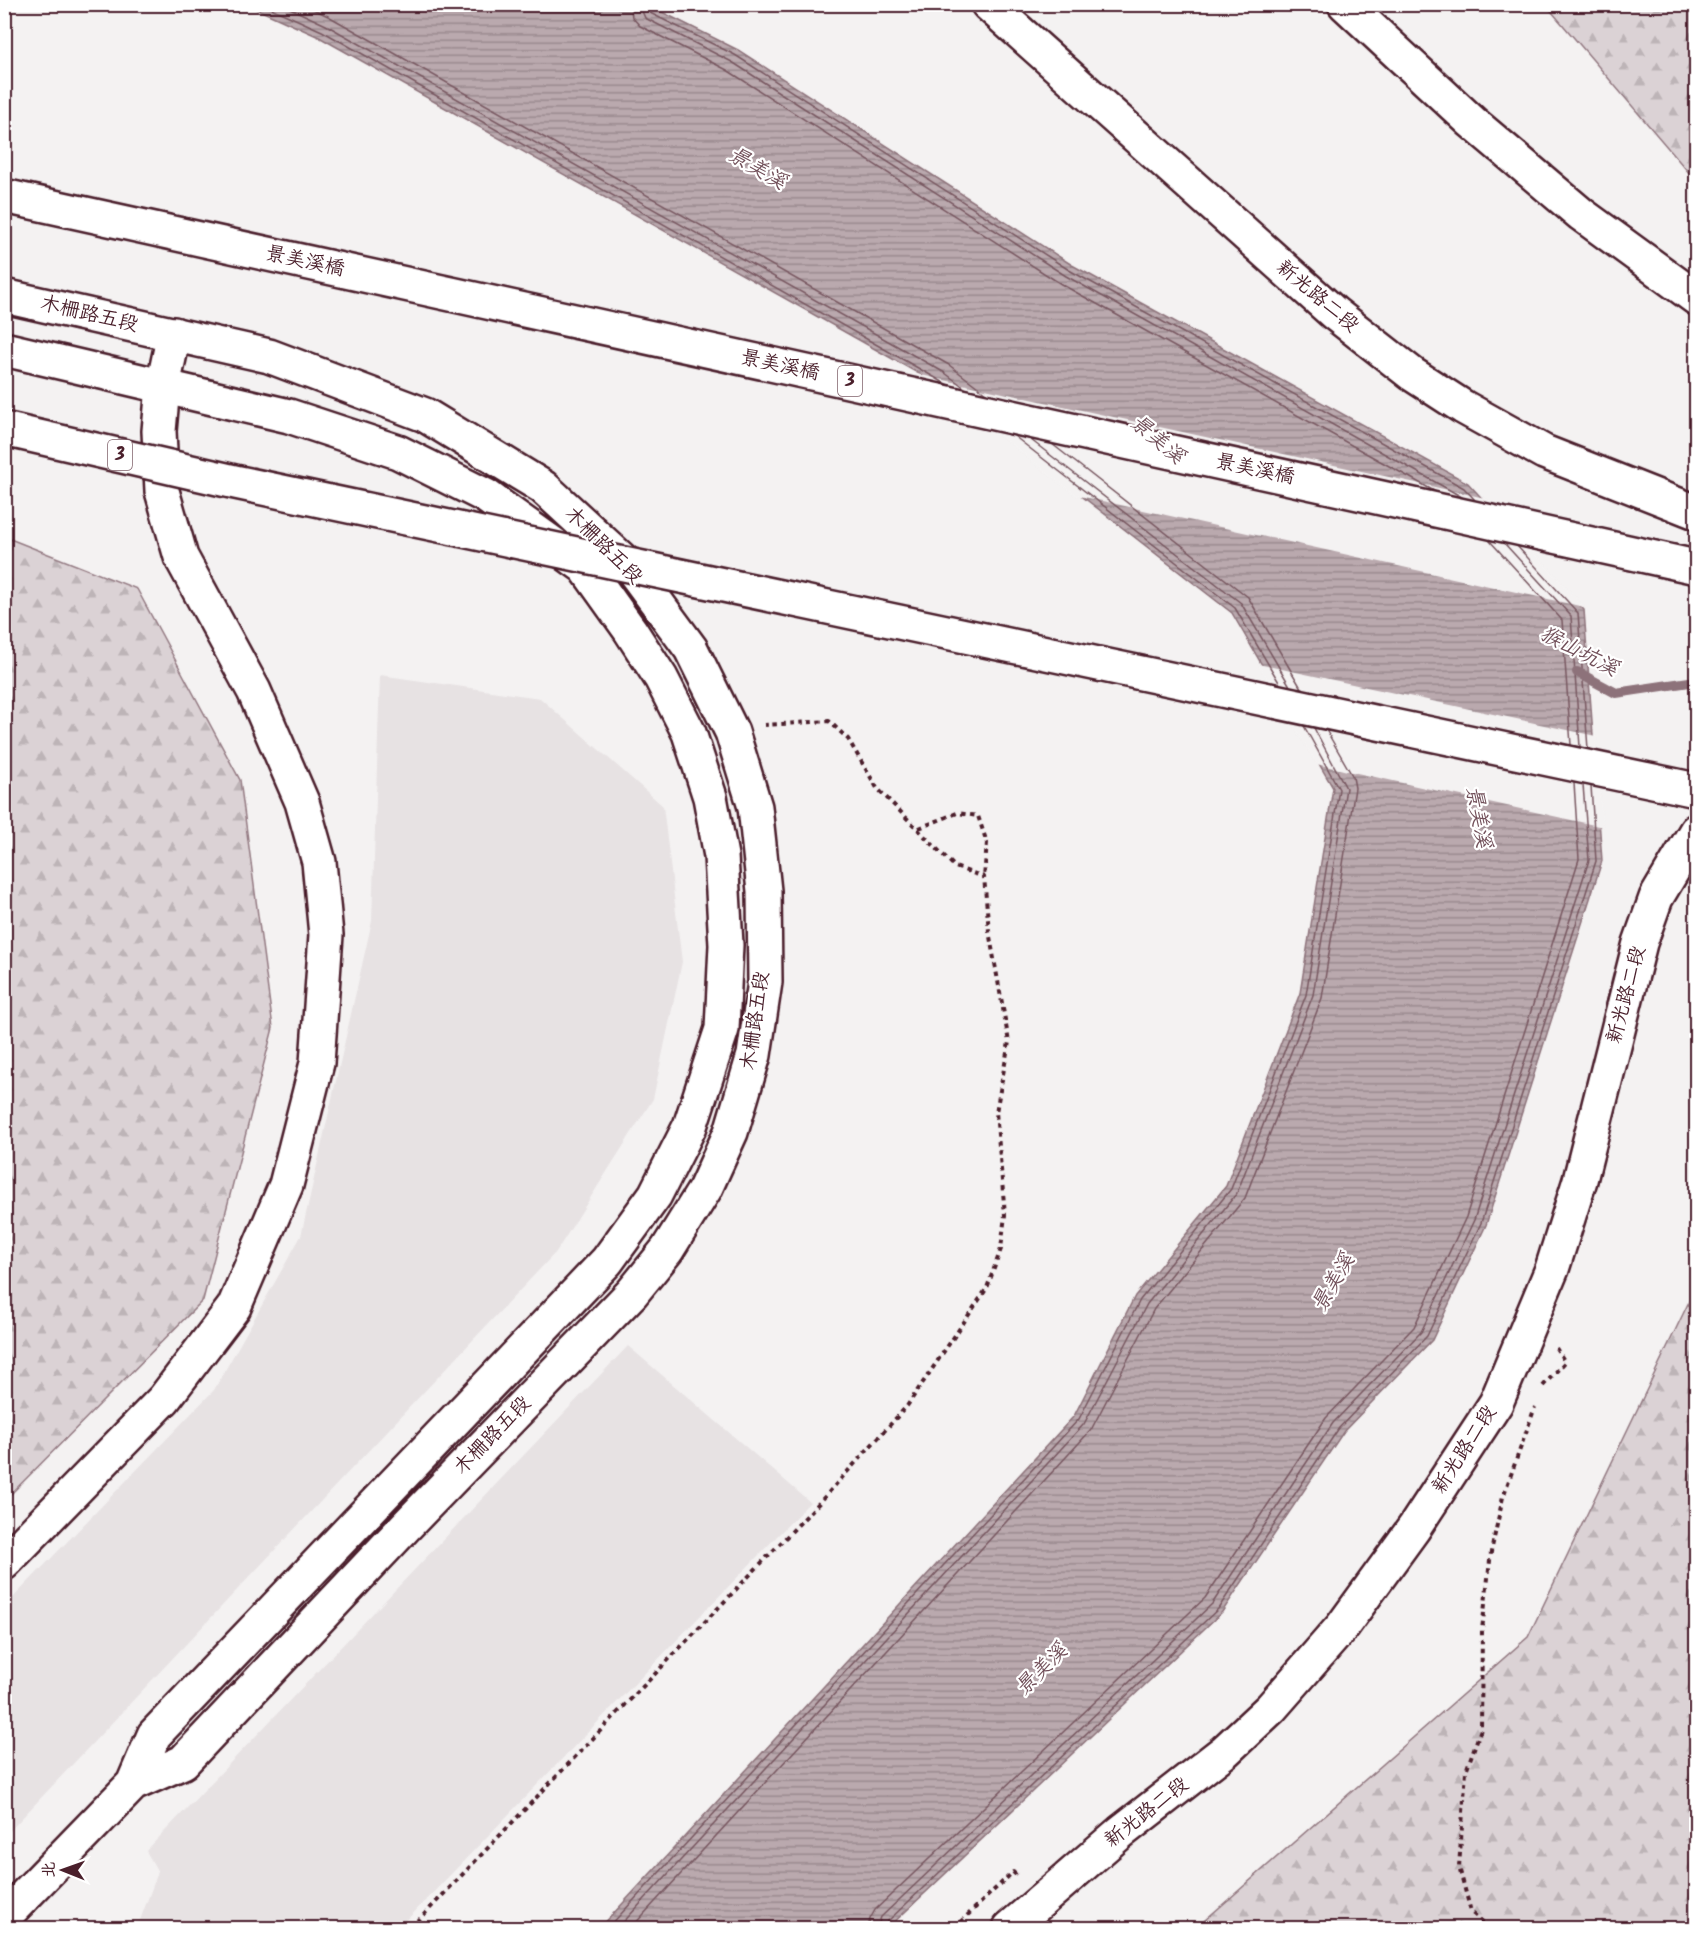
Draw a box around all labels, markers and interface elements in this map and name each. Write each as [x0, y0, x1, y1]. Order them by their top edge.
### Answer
water label: 景美溪 [721, 139, 793, 200]
street label: 景美溪橋 [263, 238, 347, 286]
street label: 新光路二段 [1268, 253, 1366, 341]
street label: 木柵路五段 [37, 288, 141, 342]
street label: 景美溪橋 [738, 342, 822, 390]
road number: 3 [838, 366, 862, 396]
water label: 景美溪 [1122, 407, 1193, 474]
road number: 3 [108, 440, 132, 470]
street label: 景美溪橋 [1213, 446, 1297, 494]
street label: 木柵路五段 [556, 499, 650, 593]
water label: 猴山坑溪 [1534, 618, 1625, 686]
water label: 景美溪 [1456, 783, 1500, 852]
street label: 新光路二段 [1599, 943, 1655, 1047]
street label: 木柵路五段 [733, 969, 779, 1073]
water label: 景美溪 [1304, 1247, 1365, 1319]
street label: 木柵路五段 [447, 1389, 539, 1483]
street label: 新光路二段 [1424, 1399, 1506, 1501]
water label: 景美溪 [1008, 1635, 1077, 1704]
street label: 新光路二段 [1098, 1770, 1196, 1856]
north arrow [33, 1840, 93, 1900]
text: 北 [37, 1862, 62, 1878]

